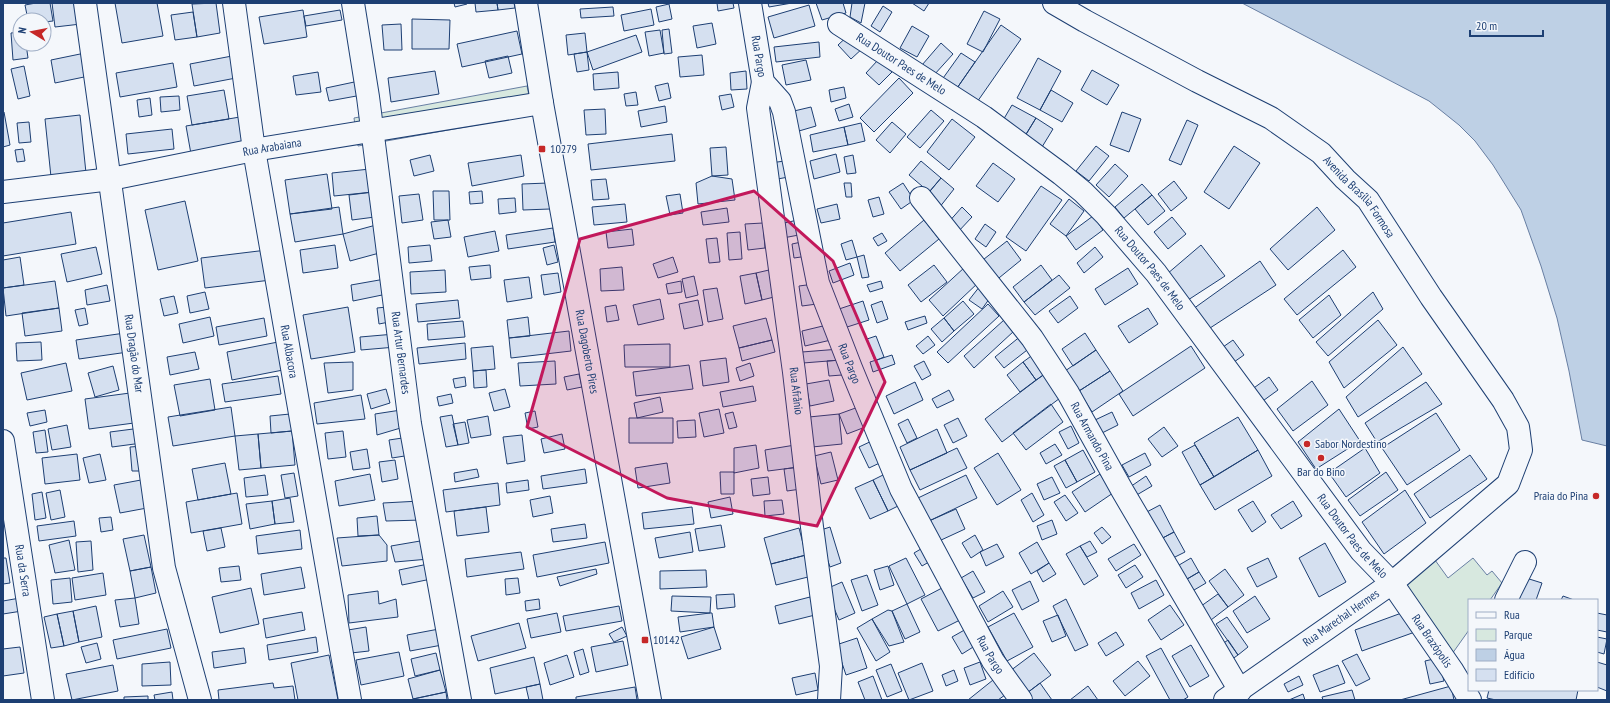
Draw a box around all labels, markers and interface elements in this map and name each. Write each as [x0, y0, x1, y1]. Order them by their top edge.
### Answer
north arrow [12, 12, 52, 52]
scale bar [1470, 12, 1543, 38]
text: 20 m [1476, 18, 1497, 33]
text: N [15, 26, 30, 34]
street label: Rua Doutor Paes de Melo [854, 29, 949, 98]
street label: Rua Pargo [748, 34, 770, 78]
street label: Rua Arabaiana [241, 134, 303, 159]
place label: 10279 [550, 141, 577, 156]
marker: 10279 [537, 144, 547, 154]
street label: Avenida Brasília Formosa [1320, 152, 1399, 241]
street label: Rua Doutor Paes de Melo [1112, 223, 1189, 313]
street label: Rua Dagoberto Pires [573, 308, 602, 395]
street label: Rua Artur Bernardes [389, 310, 414, 395]
street label: Rua Dragão do Mar [122, 313, 148, 394]
street label: Rua Albacora [278, 324, 302, 380]
street label: Rua Pargo [835, 341, 865, 386]
street label: Rua Afrânio [786, 366, 807, 416]
street label: Rua Armando Pina [1068, 399, 1118, 473]
place label: Sabor Nordestino [1315, 436, 1387, 451]
marker: Sabor Nordestino [1302, 439, 1312, 449]
marker: Bar do Bino [1316, 453, 1326, 463]
place label: Bar do Bino [1297, 464, 1345, 479]
place label: Praia do Pina [1534, 488, 1588, 503]
street label: Rua Doutor Paes de Melo [1314, 491, 1391, 581]
marker: Praia do Pina [1591, 491, 1601, 501]
street label: Rua da Serra [12, 543, 35, 598]
street label: Rua Marechal Hermes [1300, 586, 1382, 650]
legend [1468, 599, 1598, 691]
text: Rua [1504, 607, 1520, 622]
street label: Rua Brazópolis [1409, 611, 1456, 670]
text: Parque [1504, 627, 1533, 642]
place label: 10142 [653, 632, 680, 647]
street label: Rua Pargo [974, 633, 1008, 677]
marker: 10142 [640, 635, 650, 645]
text: Água [1504, 647, 1525, 662]
text: Edifício [1504, 667, 1535, 682]

